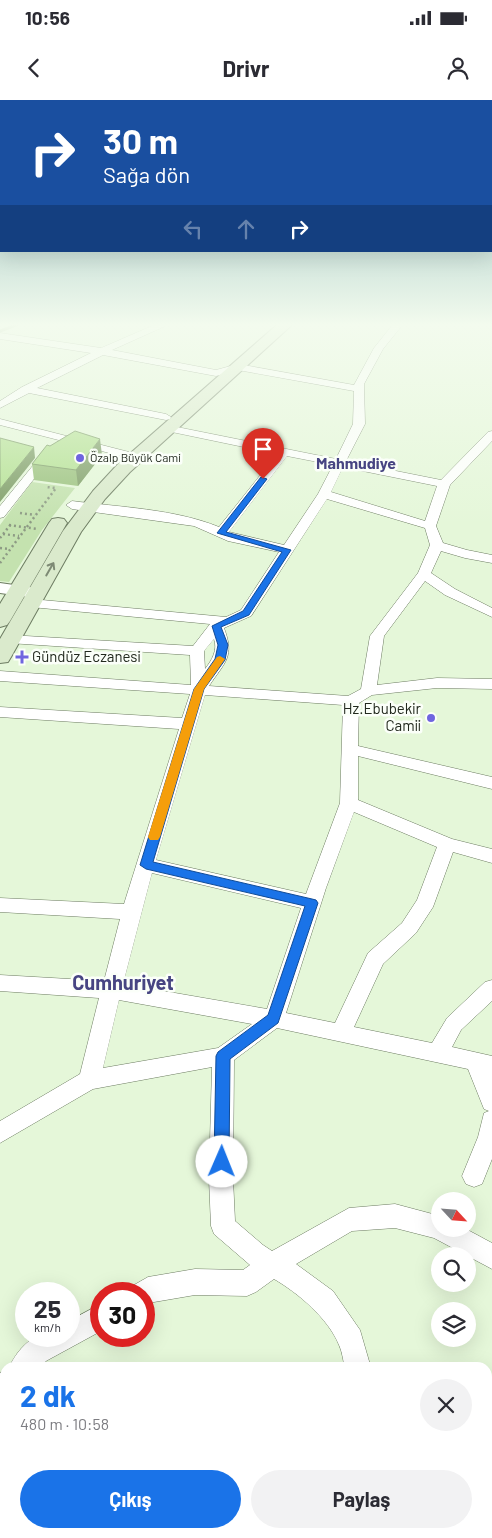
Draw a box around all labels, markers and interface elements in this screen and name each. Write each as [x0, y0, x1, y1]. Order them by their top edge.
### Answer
text: 10:56 [25, 6, 70, 29]
icon: back [20, 54, 48, 82]
icon: person [444, 54, 472, 82]
text: Drivr [222, 55, 270, 81]
text: 30 m [103, 119, 178, 161]
icon: right [20, 120, 85, 185]
text: Sağa dön [103, 161, 190, 187]
icon: left [179, 215, 207, 243]
icon: ahead [232, 215, 260, 243]
icon: right [285, 215, 313, 243]
pin [242, 428, 284, 479]
icon: arrive [249, 435, 277, 463]
place label: Özalp Büyük Cami [90, 450, 181, 464]
marker: Özalp Büyük Cami [74, 452, 86, 464]
district label: Mahmudiye [316, 453, 396, 472]
one-way arrow [46, 562, 56, 577]
place label: Gündüz Eczanesi [32, 647, 141, 665]
marker: Gündüz Eczanesi [16, 651, 28, 663]
place label: Hz.Ebubekir Camii [343, 699, 422, 734]
marker: Hz.Ebubekir Camii [425, 712, 437, 724]
district label: Cumhuriyet [72, 970, 174, 994]
position arrow [195, 1135, 247, 1187]
north arrow [431, 1192, 476, 1238]
map controls [431, 1192, 476, 1347]
button: search [431, 1247, 476, 1292]
speed limit sign: 30 [90, 1282, 155, 1347]
text: 25 [34, 1293, 61, 1323]
button: layers [431, 1302, 476, 1347]
text: km/h [34, 1320, 61, 1334]
text: 2 dk [20, 1377, 76, 1413]
button: close [420, 1379, 472, 1431]
text: 480 m · 10:58 [20, 1414, 109, 1433]
button: Çıkış [20, 1470, 241, 1528]
button: Paylaş [251, 1470, 472, 1528]

